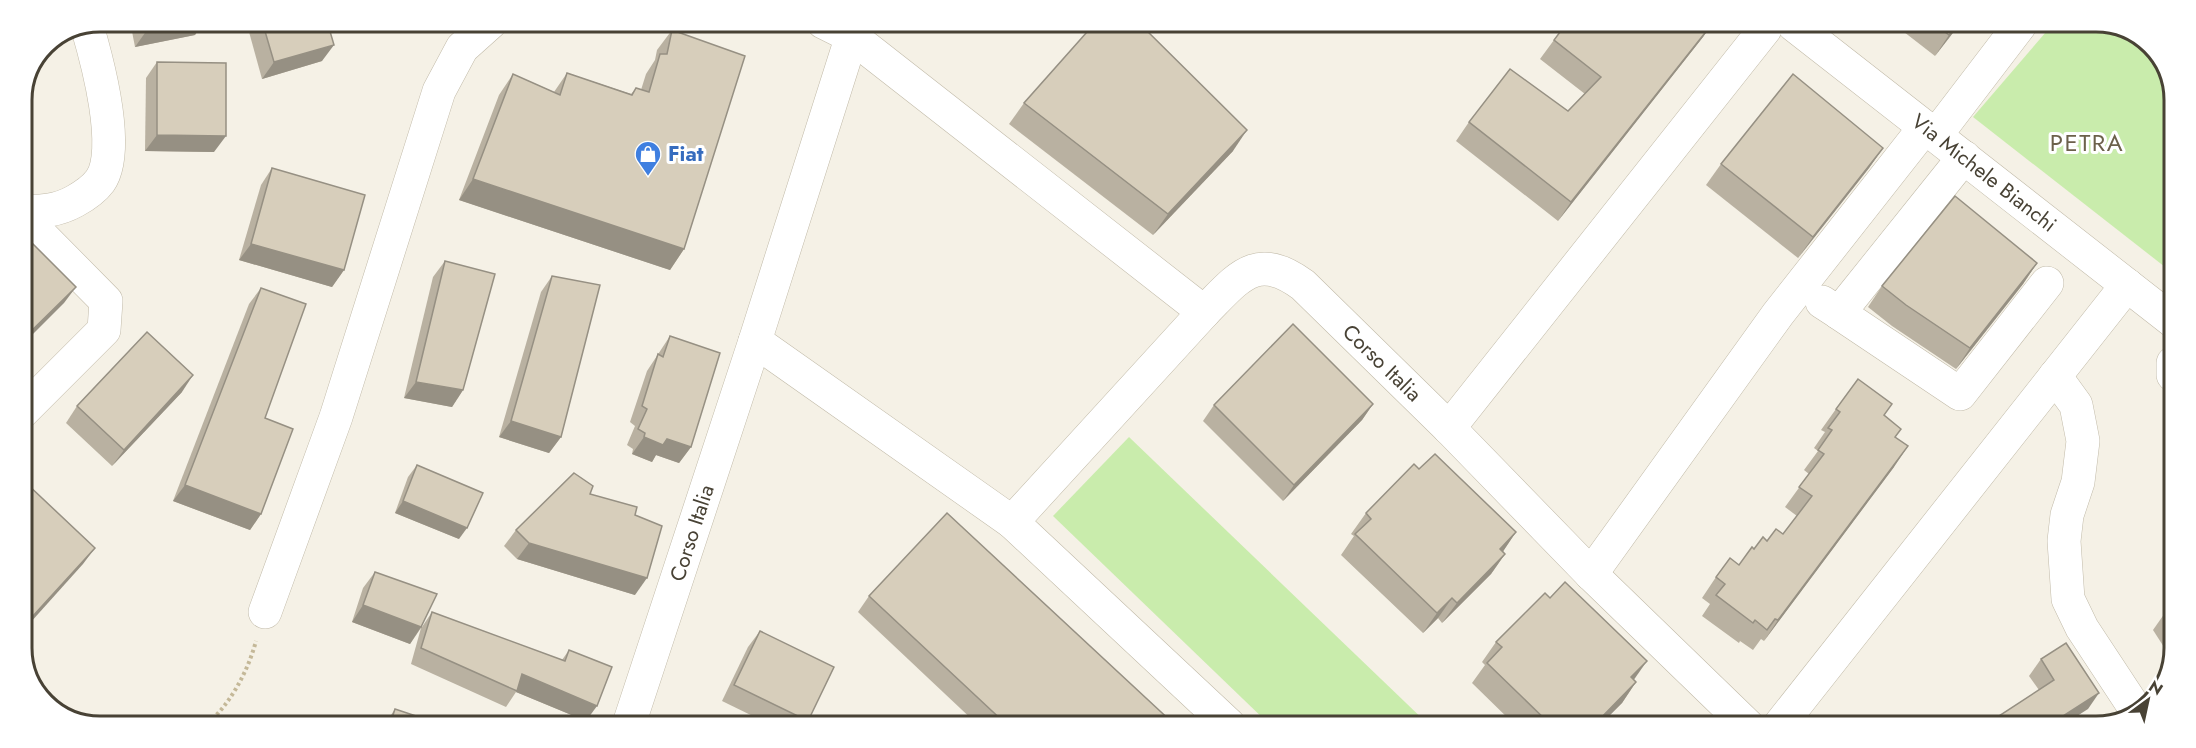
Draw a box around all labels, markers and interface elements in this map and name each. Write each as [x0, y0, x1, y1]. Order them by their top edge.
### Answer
street label: Via Michele Bianchi [1905, 107, 2063, 239]
district label: PETRA [2050, 125, 2124, 160]
shop icon: Fiat [633, 139, 663, 177]
place label: Fiat [668, 139, 704, 169]
street label: Corso Italia [1336, 317, 1428, 409]
street label: Corso Italia [662, 481, 722, 585]
north arrow [2118, 670, 2178, 730]
text: N [2144, 675, 2167, 701]

